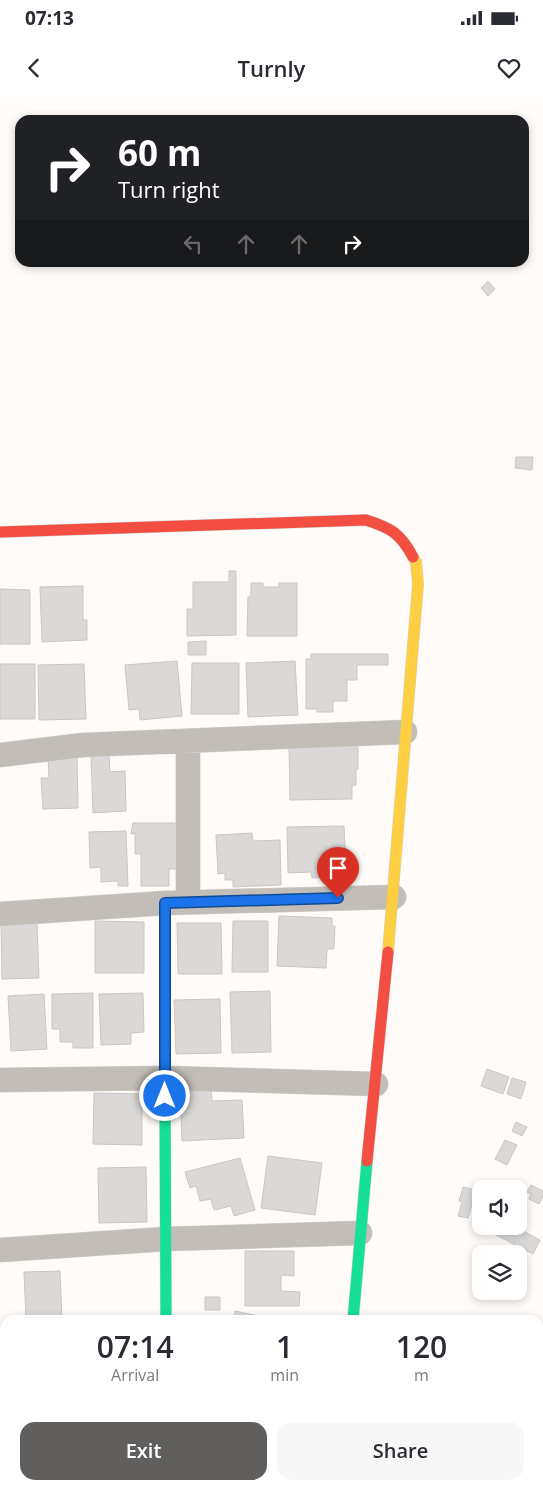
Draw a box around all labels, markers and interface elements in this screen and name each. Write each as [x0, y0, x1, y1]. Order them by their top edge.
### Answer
text: 07:13 [25, 5, 74, 31]
text: Turnly [238, 53, 305, 83]
icon: back [20, 54, 48, 82]
icon: heart [495, 54, 523, 82]
text: 60 m [118, 129, 201, 176]
icon: right [35, 135, 100, 200]
text: Turn right [118, 174, 220, 204]
icon: left [179, 230, 207, 258]
icon: ahead [232, 230, 260, 258]
icon: ahead [285, 230, 313, 258]
icon: right [338, 230, 366, 258]
pin [317, 847, 359, 898]
icon: arrive [324, 854, 352, 882]
position arrow [138, 1069, 190, 1121]
map controls [472, 1180, 527, 1300]
button: sound [472, 1180, 527, 1235]
button: layers [472, 1245, 527, 1300]
text: 07:14 [97, 1326, 174, 1367]
text: 1 [276, 1326, 293, 1367]
text: 120 [396, 1326, 447, 1367]
text: Arrival [111, 1364, 159, 1386]
text: min [270, 1364, 299, 1386]
text: m [414, 1364, 429, 1386]
button: Exit [20, 1422, 267, 1480]
button: Share [277, 1422, 524, 1480]

